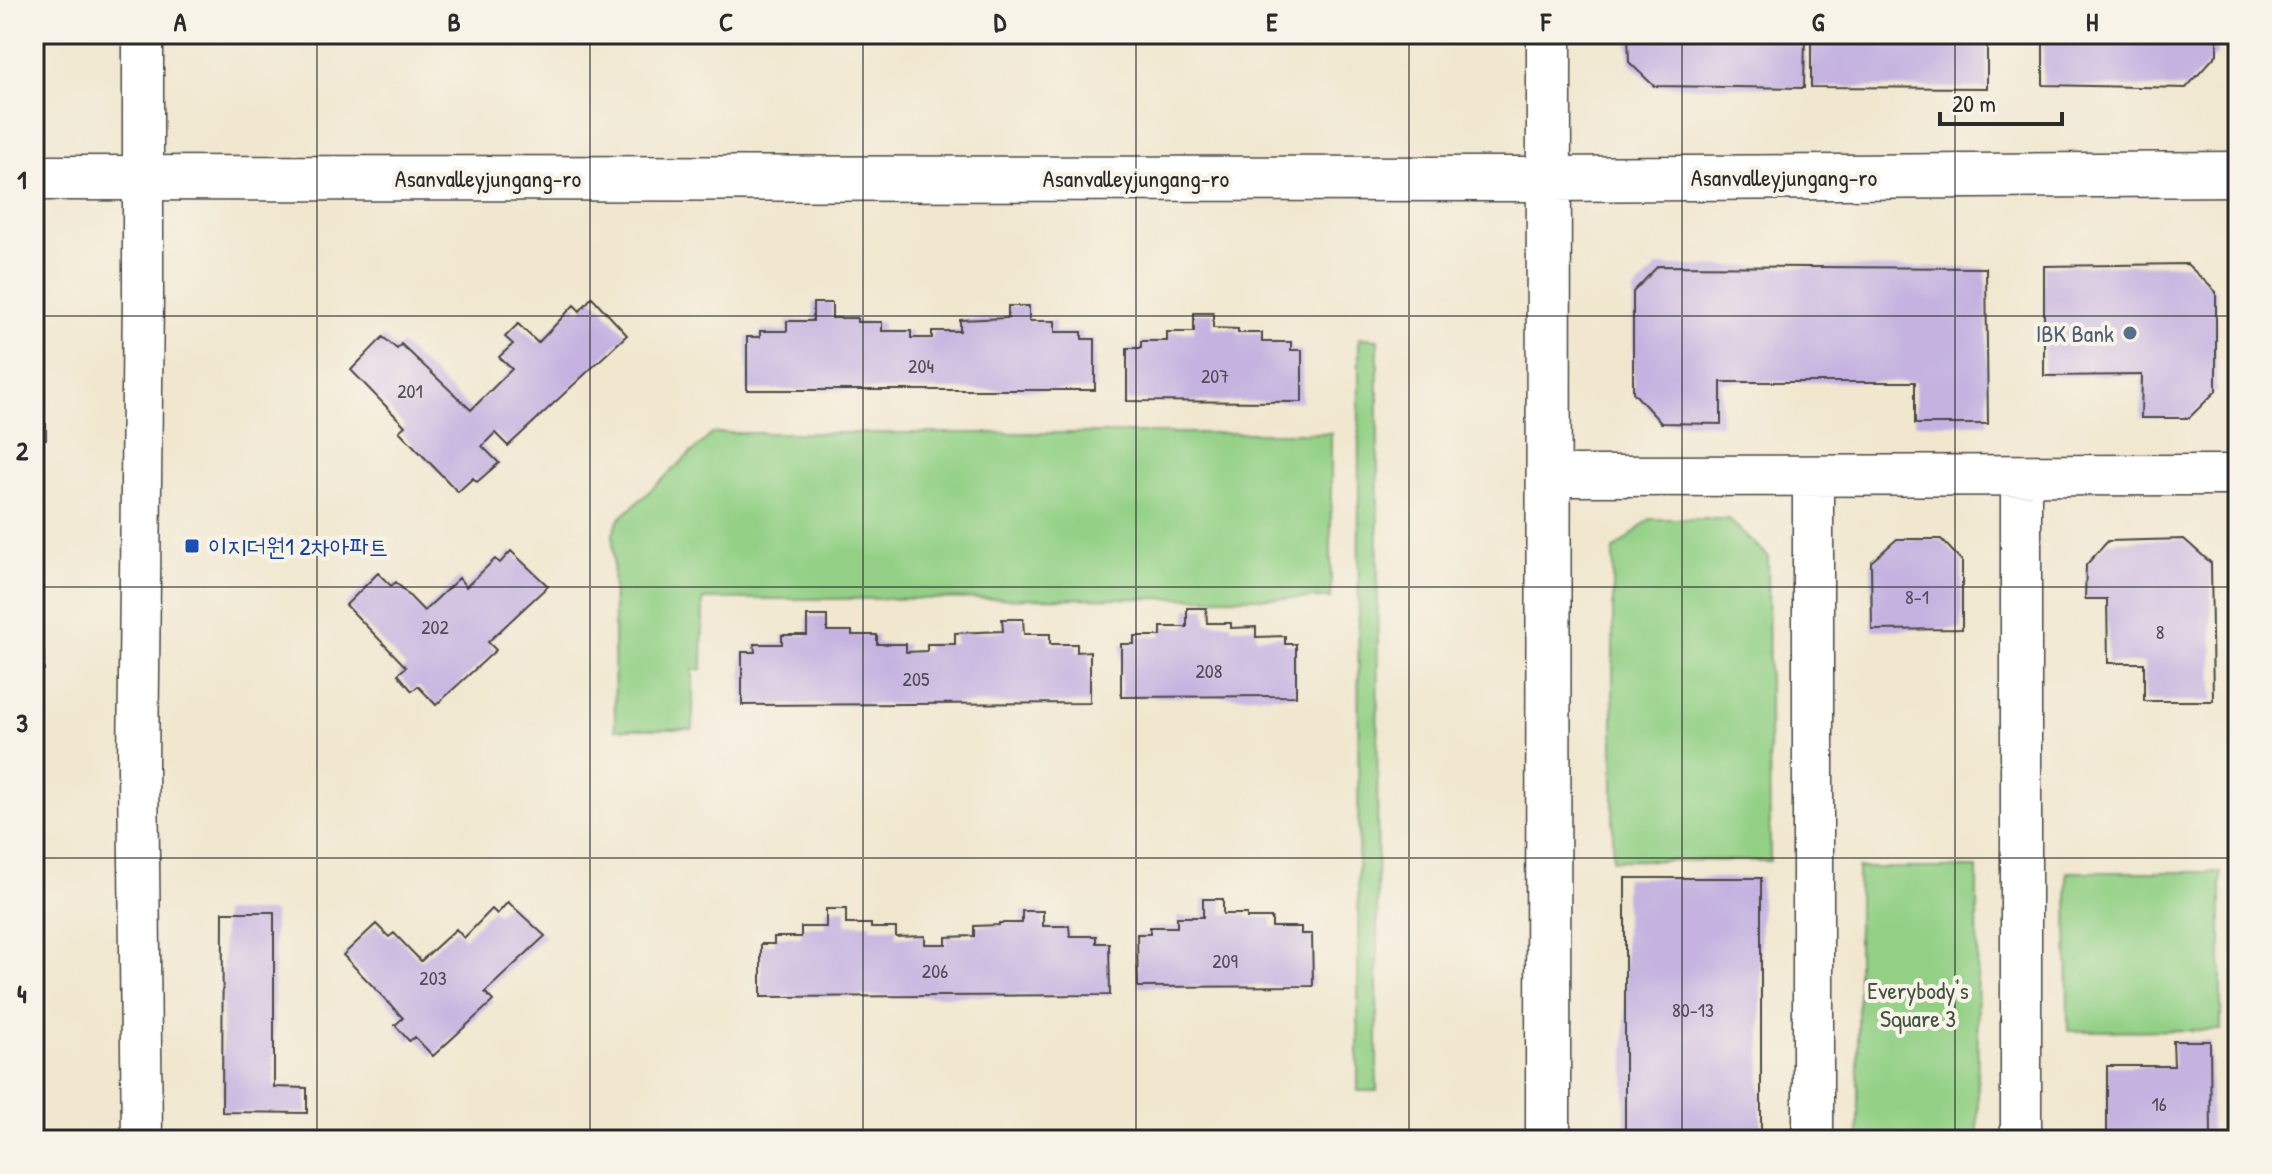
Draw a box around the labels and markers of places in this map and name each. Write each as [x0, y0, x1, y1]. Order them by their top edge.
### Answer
place label: IBK Bank [2036, 317, 2114, 349]
marker: IBK Bank [2121, 324, 2139, 342]
place label: 이지더원1 2차아파트 [208, 530, 388, 562]
marker: 이지더원1 2차아파트 [183, 537, 201, 555]

